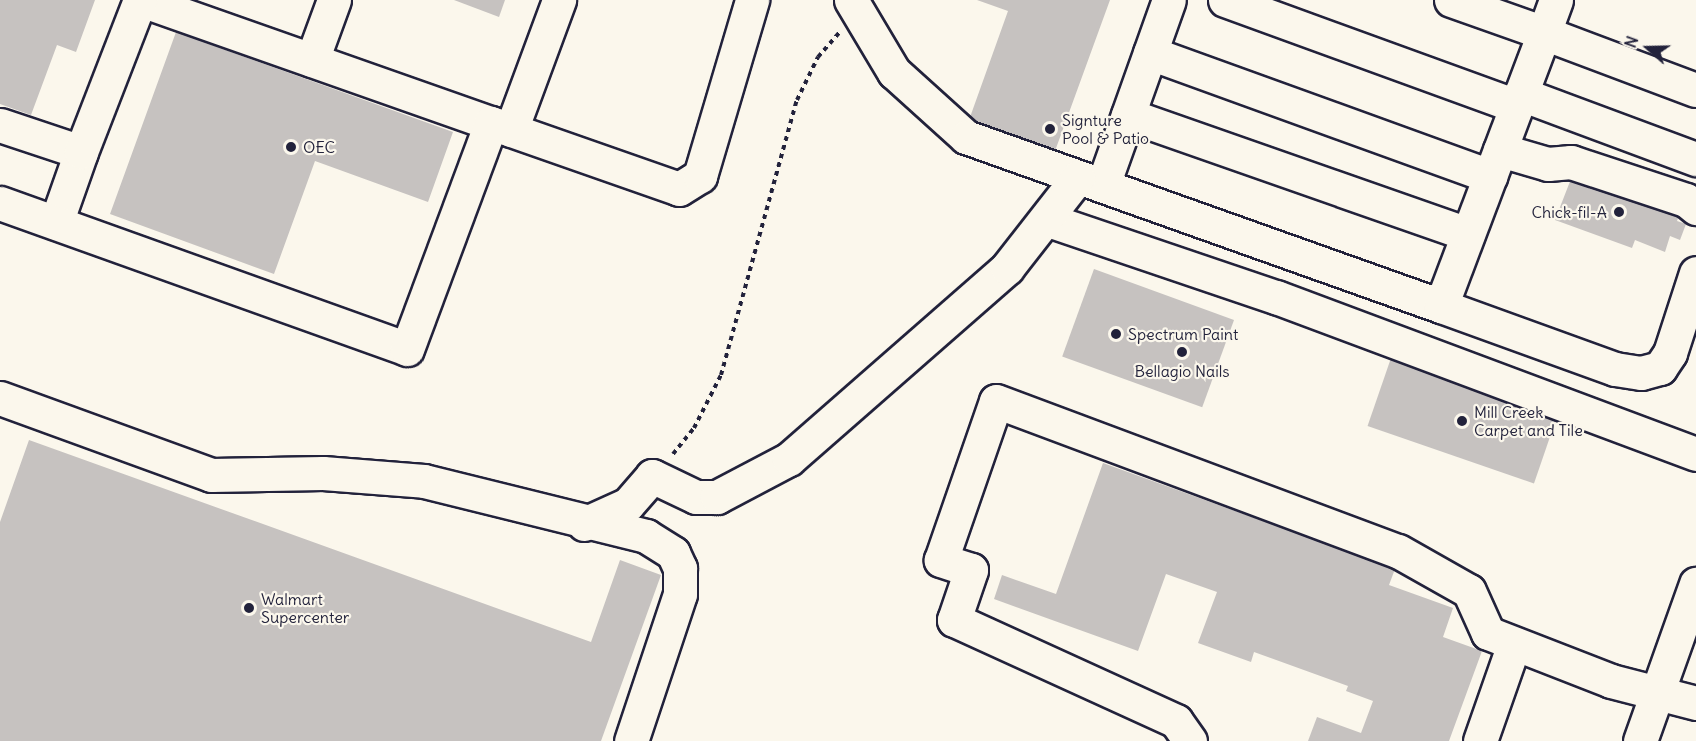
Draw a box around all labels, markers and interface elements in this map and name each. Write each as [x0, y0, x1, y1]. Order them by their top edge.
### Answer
north arrow [1618, 18, 1678, 78]
text: N [1620, 33, 1642, 50]
place label: Signture Pool & Patio [1062, 110, 1149, 148]
marker: Signture Pool & Patio [1043, 122, 1057, 136]
place label: OEC [303, 137, 335, 157]
marker: OEC [284, 140, 298, 154]
place label: Chick-fil-A [1532, 202, 1607, 222]
marker: Chick-fil-A [1612, 205, 1626, 219]
place label: Spectrum Paint [1128, 324, 1238, 344]
marker: Spectrum Paint [1109, 327, 1123, 341]
marker: Bellagio Nails [1175, 345, 1189, 359]
place label: Bellagio Nails [1134, 361, 1230, 381]
place label: Mill Creek Carpet and Tile [1474, 402, 1583, 440]
marker: Mill Creek Carpet and Tile [1455, 414, 1469, 428]
place label: Walmart Supercenter [261, 589, 349, 627]
marker: Walmart Supercenter [242, 601, 256, 615]

